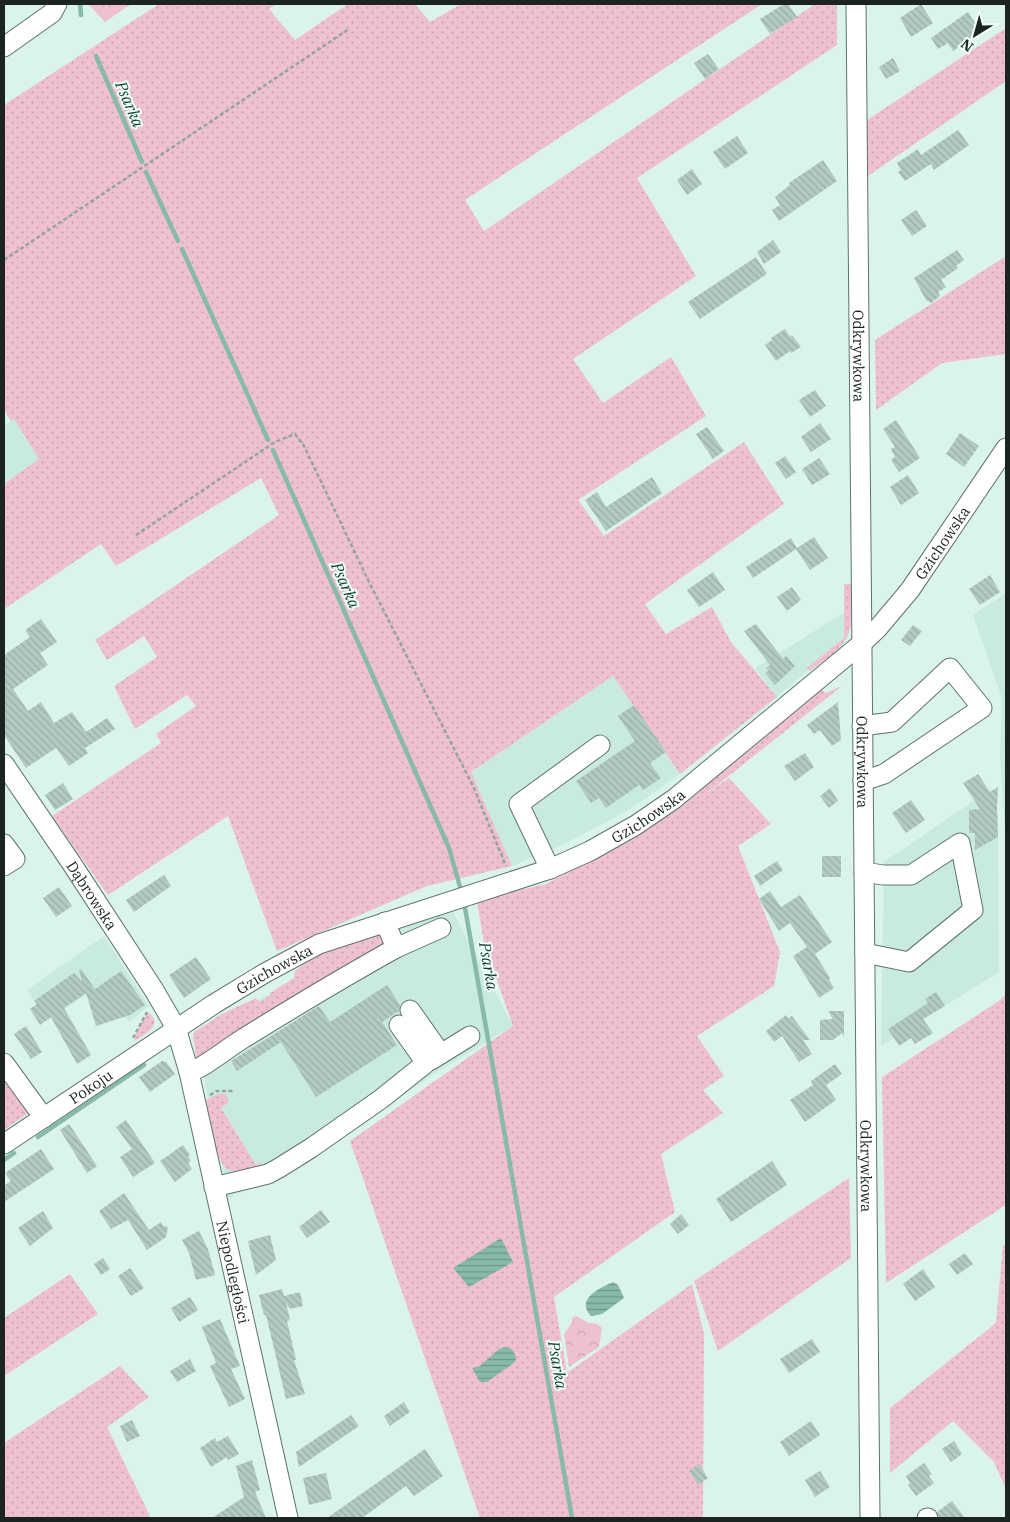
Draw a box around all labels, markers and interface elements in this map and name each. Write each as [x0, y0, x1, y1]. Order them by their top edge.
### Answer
north arrow [950, 10, 1000, 60]
text: N [957, 35, 977, 56]
water label: Psarka [111, 77, 149, 130]
street label: Odkrywkowa [849, 310, 869, 402]
street label: Gzichowska [910, 502, 974, 583]
water label: Psarka [327, 558, 365, 611]
street label: Odkrywkowa [853, 716, 873, 808]
street label: Gzichowska [608, 784, 689, 847]
street label: Dąbrowska [63, 857, 122, 933]
street label: Gzichowska [232, 940, 316, 998]
water label: Psarka [475, 940, 503, 992]
street label: Pokoju [65, 1065, 116, 1108]
street label: Odkrywkowa [857, 1120, 877, 1212]
street label: Niepodległości [213, 1219, 254, 1326]
water label: Psarka [544, 1339, 572, 1391]

